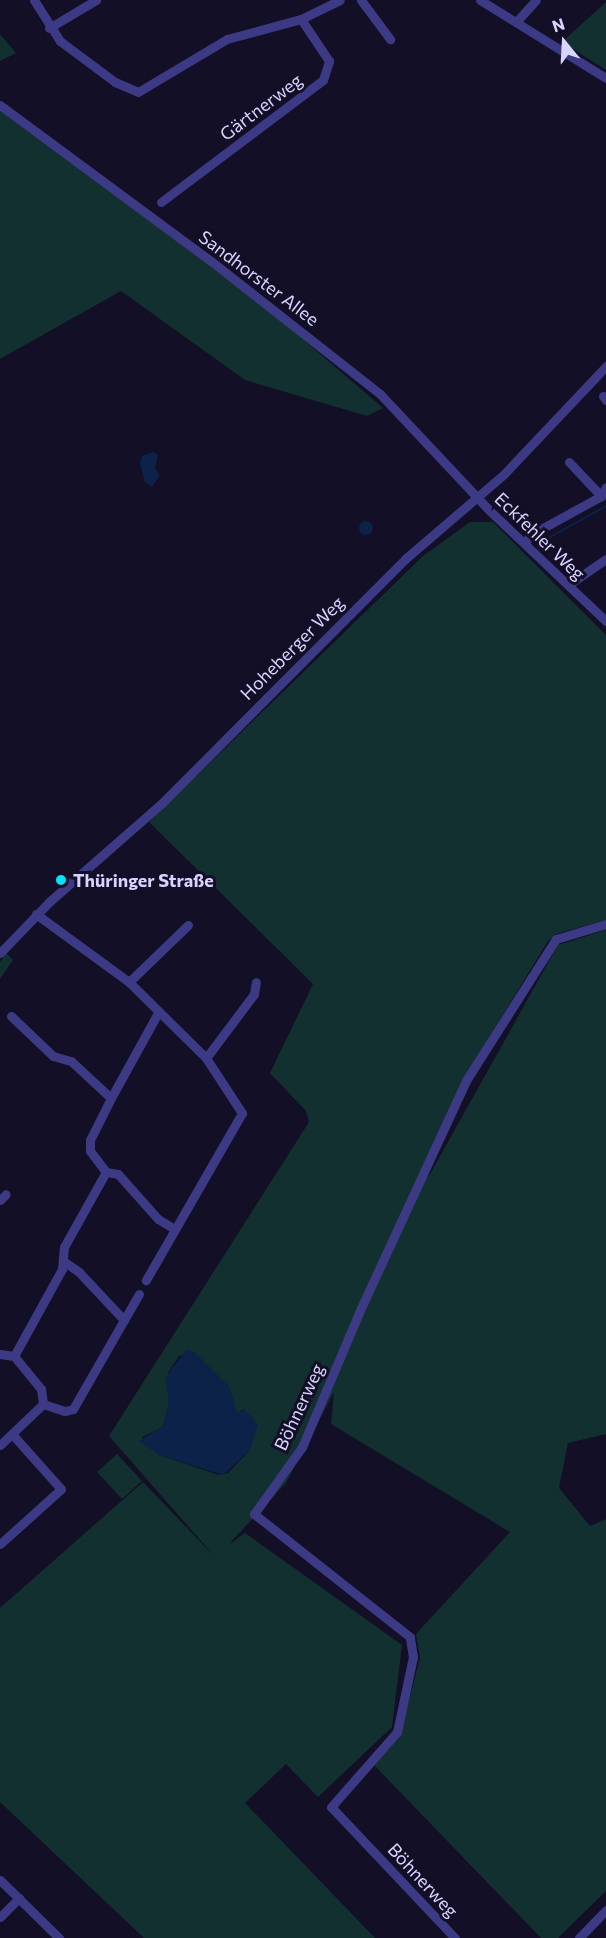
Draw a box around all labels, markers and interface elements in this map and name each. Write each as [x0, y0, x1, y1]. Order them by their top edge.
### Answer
north arrow [534, 12, 594, 72]
text: N [550, 14, 567, 35]
street label: Gärtnerweg [216, 69, 306, 145]
street label: Sandhorster Allee [195, 226, 323, 330]
street label: Eckfehler Weg [490, 488, 590, 584]
street label: Hoheberger Weg [236, 592, 348, 704]
place label: Thüringer Straße [73, 869, 214, 891]
marker: Thüringer Straße [54, 873, 68, 887]
street label: Böhnerweg [270, 1360, 328, 1454]
street label: Böhnerweg [383, 1839, 463, 1921]

